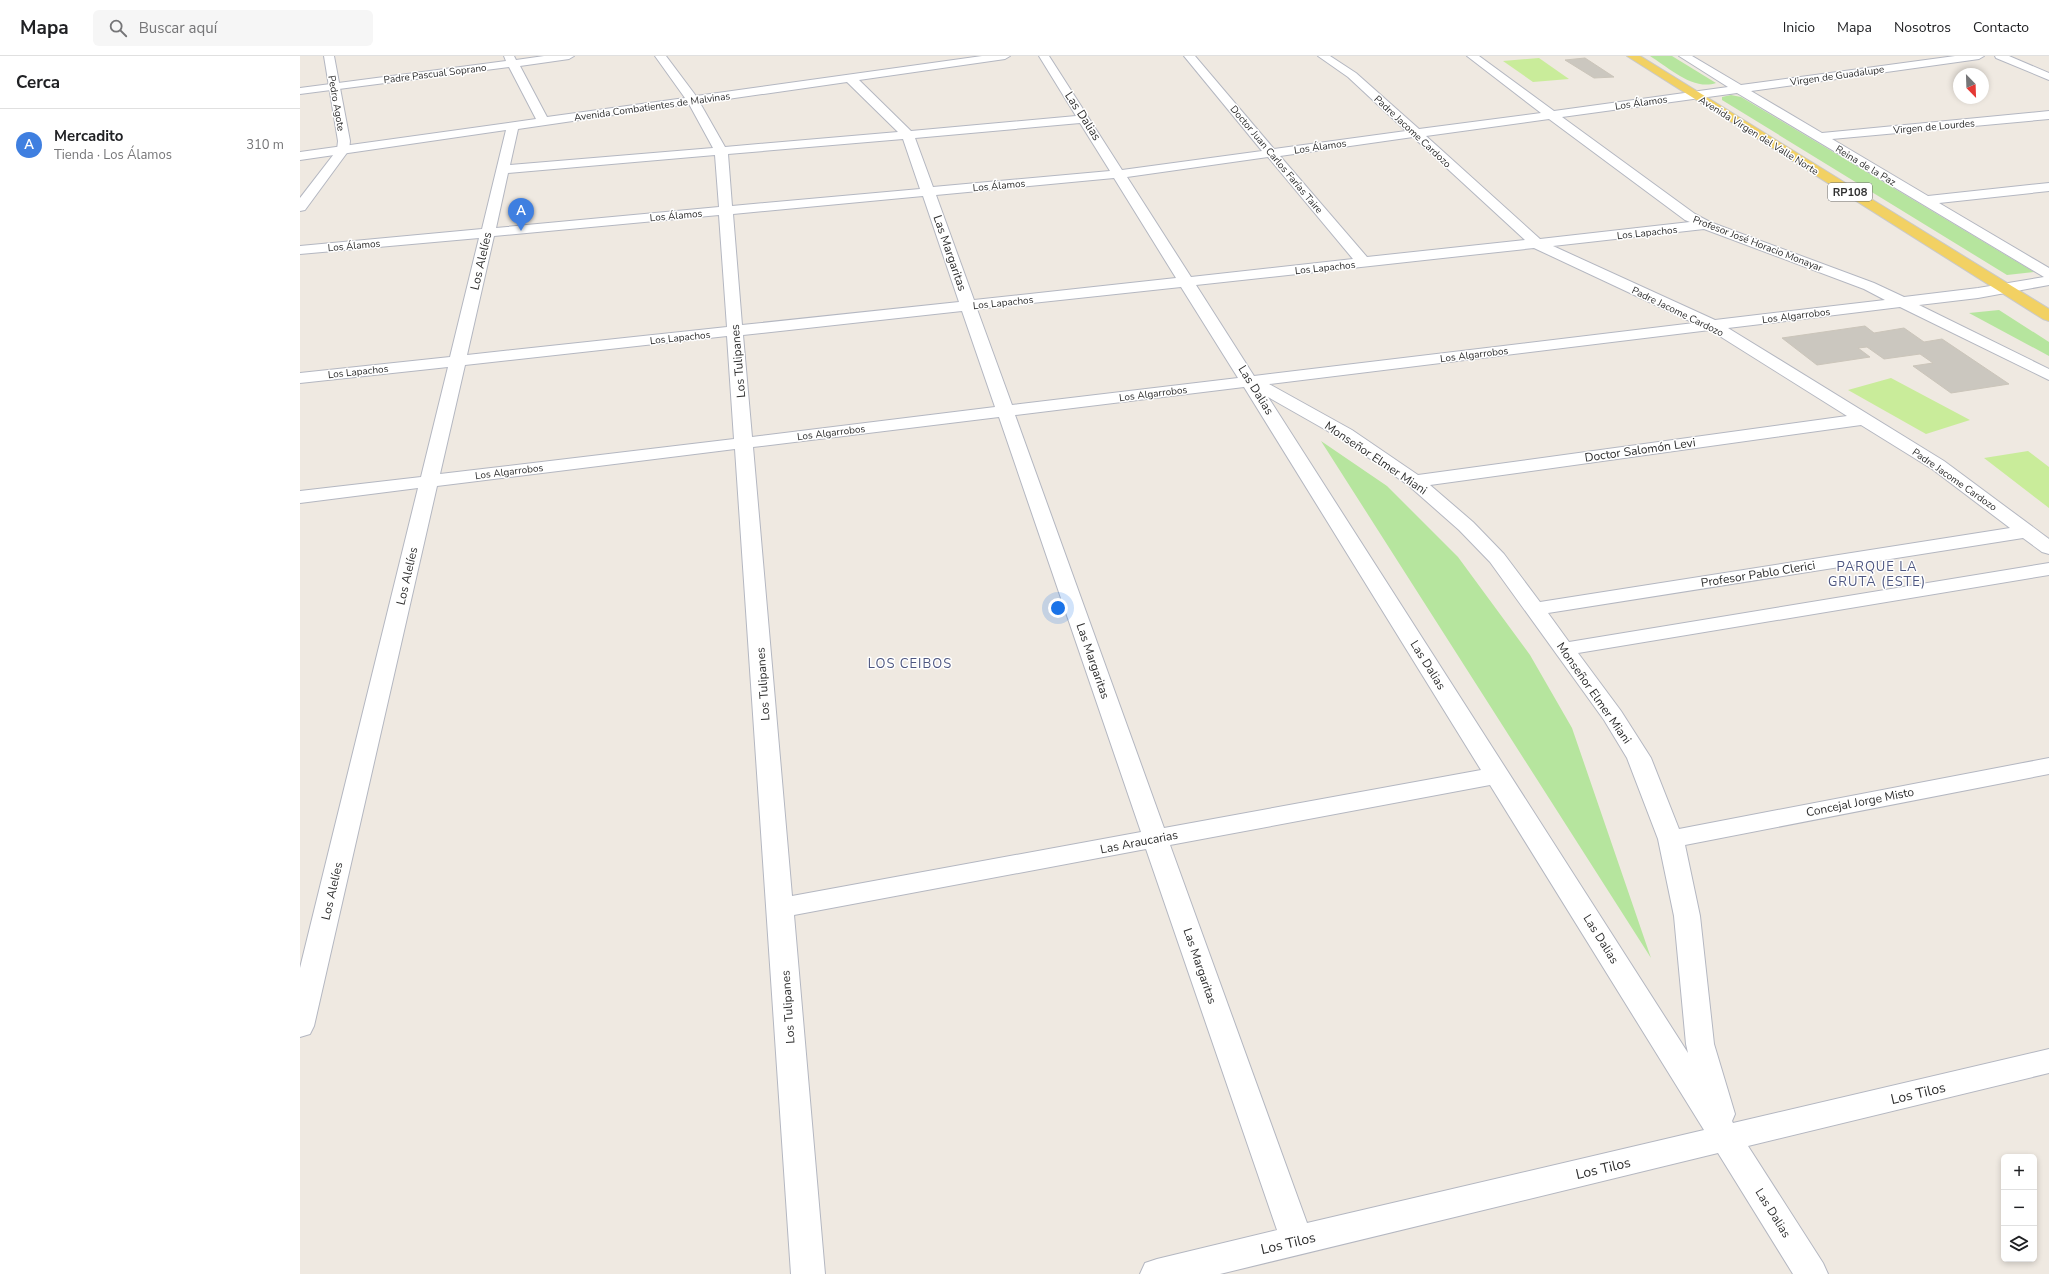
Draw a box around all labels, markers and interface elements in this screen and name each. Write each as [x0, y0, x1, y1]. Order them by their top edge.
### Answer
search box [93, 10, 373, 46]
text: Mapa [20, 15, 69, 41]
icon: search [107, 17, 129, 39]
text: Buscar aquí [139, 18, 217, 38]
text: Inicio [1783, 18, 1815, 37]
text: Mapa [1837, 18, 1872, 37]
text: Nosotros [1894, 18, 1951, 37]
text: Contacto [1973, 18, 2029, 37]
street label: Padre Pascual Soprano [383, 61, 488, 87]
street label: Virgen de Guadalupe [1788, 62, 1885, 90]
north arrow [1953, 68, 1989, 104]
text: Cerca [16, 71, 60, 94]
street label: Pedro Agote [324, 74, 348, 132]
street label: Las Dalias [1061, 88, 1105, 144]
street label: Avenida Combatientes de Malvinas [573, 89, 731, 125]
street label: Padre Jacome Cardozo [1371, 92, 1454, 171]
street label: Los Álamos [1614, 92, 1668, 114]
street label: Avenida Virgen del Valle Norte [1696, 93, 1821, 179]
street label: Doctor Juan Carlos Farías Taire [1227, 103, 1326, 217]
street label: Virgen de Lourdes [1892, 116, 1976, 138]
text: Mercadito [54, 126, 123, 146]
text: A [24, 136, 34, 154]
text: 310 m [246, 136, 284, 154]
street label: Los Álamos [1293, 136, 1347, 158]
street label: Reina de la Paz [1833, 142, 1899, 190]
text: Tienda · Los Álamos [54, 146, 172, 164]
street label: Los Álamos [972, 177, 1026, 195]
road number: RP108 [1828, 183, 1872, 201]
pin: A [508, 198, 534, 231]
street label: Los Álamos [649, 207, 703, 225]
street label: Las Margaritas [930, 213, 971, 293]
street label: Profesor José Horacio Monayar [1691, 213, 1825, 275]
street label: Los Lapachos [1616, 223, 1678, 243]
street label: Los Alelíes [467, 230, 495, 292]
street label: Los Álamos [327, 237, 381, 255]
street label: Los Lapachos [1294, 258, 1356, 278]
street label: Padre Jacome Cardozo [1629, 284, 1726, 340]
street label: Los Lapachos [972, 293, 1034, 313]
street label: Los Algarrobos [1761, 305, 1831, 327]
street label: Los Tulipanes [727, 323, 749, 398]
street label: Los Lapachos [649, 328, 711, 348]
street label: Los Algarrobos [1439, 344, 1509, 366]
street label: Los Lapachos [327, 362, 389, 382]
street label: Las Dalias [1235, 362, 1278, 418]
street label: Los Algarrobos [1118, 383, 1188, 405]
street label: Monseñor Elmer Miani [1322, 418, 1430, 498]
street label: Los Algarrobos [796, 422, 866, 444]
street label: Doctor Salomón Levi [1584, 434, 1696, 466]
street label: Padre Jacome Cardozo [1909, 445, 2000, 515]
street label: Los Algarrobos [474, 461, 544, 483]
street label: Los Alelíes [393, 545, 421, 607]
street label: Profesor Pablo Clerici [1700, 557, 1816, 591]
district label: PARQUE LA GRUTA (ESTE) [1828, 558, 1926, 591]
your location [1048, 598, 1068, 618]
street label: Las Margaritas [1073, 621, 1114, 701]
street label: Las Dalias [1407, 637, 1450, 693]
street label: Monseñor Elmer Miani [1553, 639, 1635, 747]
street label: Los Tulipanes [752, 646, 774, 721]
district label: LOS CEIBOS [868, 655, 952, 673]
street label: Concejal Jorge Misto [1805, 784, 1916, 820]
street label: Las Araucarias [1099, 827, 1179, 857]
street label: Los Alelíes [318, 860, 346, 922]
street label: Las Dalias [1580, 911, 1623, 967]
street label: Las Margaritas [1180, 926, 1221, 1006]
street label: Los Tulipanes [777, 969, 799, 1044]
street label: Los Tilos [1889, 1078, 1948, 1109]
street label: Los Tilos [1574, 1153, 1633, 1184]
map controls [2001, 1154, 2037, 1262]
button: + [2001, 1154, 2037, 1190]
street label: Las Dalias [1752, 1185, 1795, 1241]
button: − [2001, 1190, 2037, 1226]
button: layers [2001, 1226, 2037, 1262]
street label: Los Tilos [1259, 1228, 1318, 1259]

